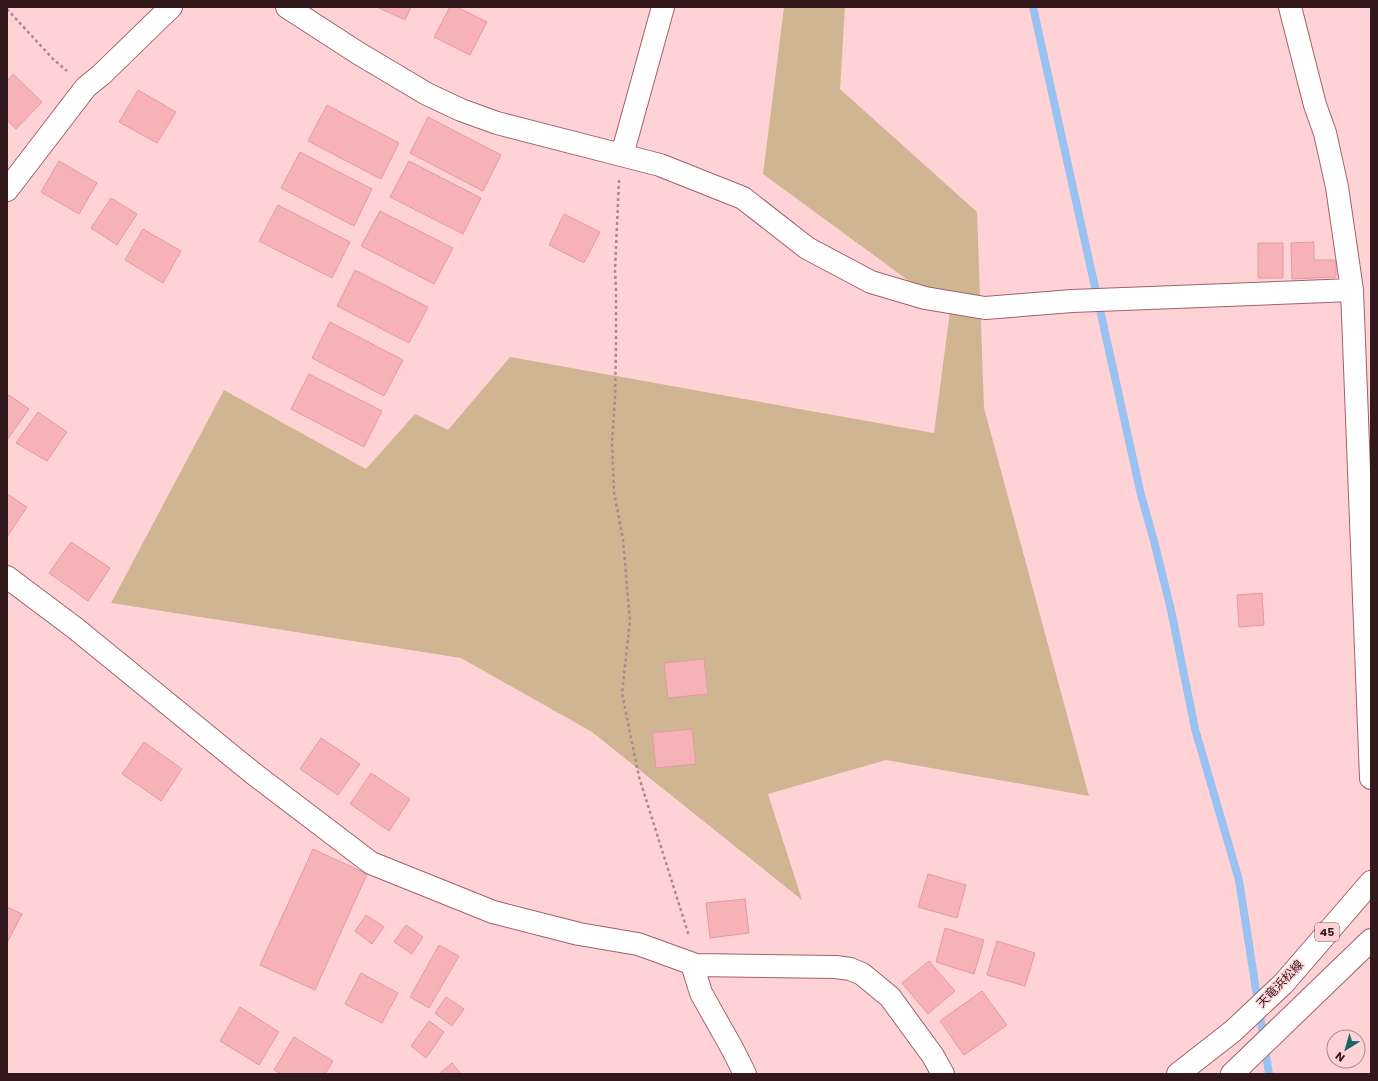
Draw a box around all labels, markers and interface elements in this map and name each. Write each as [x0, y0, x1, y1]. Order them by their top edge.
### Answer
road number: 45 [1315, 923, 1339, 941]
street label: 天竜浜松線 [1253, 956, 1307, 1011]
north arrow [1326, 1029, 1366, 1069]
text: N [1332, 1048, 1348, 1066]

